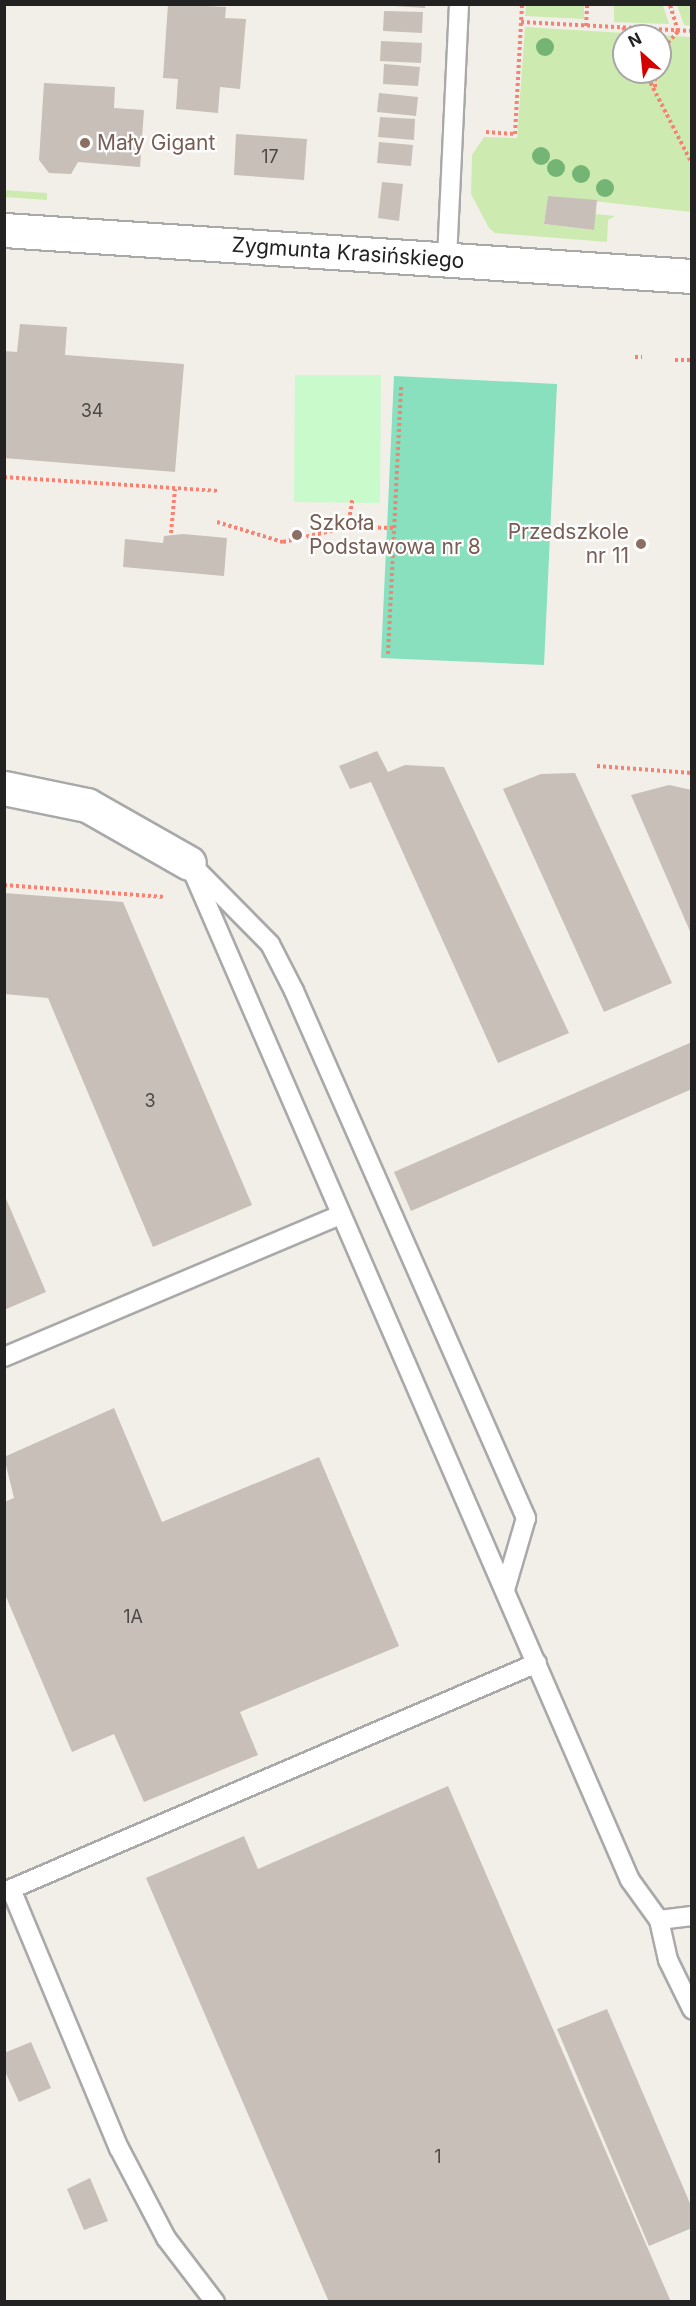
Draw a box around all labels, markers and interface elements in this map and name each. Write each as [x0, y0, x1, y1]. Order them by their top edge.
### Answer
north arrow [612, 24, 672, 84]
text: N [625, 28, 645, 51]
place label: Mały Gigant [97, 130, 215, 156]
marker: Mały Gigant [78, 136, 92, 150]
house number: 17 [261, 146, 279, 168]
street label: Zygmunta Krasińskiego [231, 232, 465, 274]
house number: 34 [81, 400, 103, 422]
place label: Szkoła Podstawowa nr 8 [309, 510, 481, 560]
place label: Przedszkole nr 11 [508, 519, 629, 569]
marker: Szkoła Podstawowa nr 8 [290, 528, 304, 542]
marker: Przedszkole nr 11 [634, 537, 648, 551]
house number: 3 [144, 1090, 156, 1112]
house number: 1A [123, 1606, 143, 1628]
house number: 1 [434, 2146, 442, 2168]

